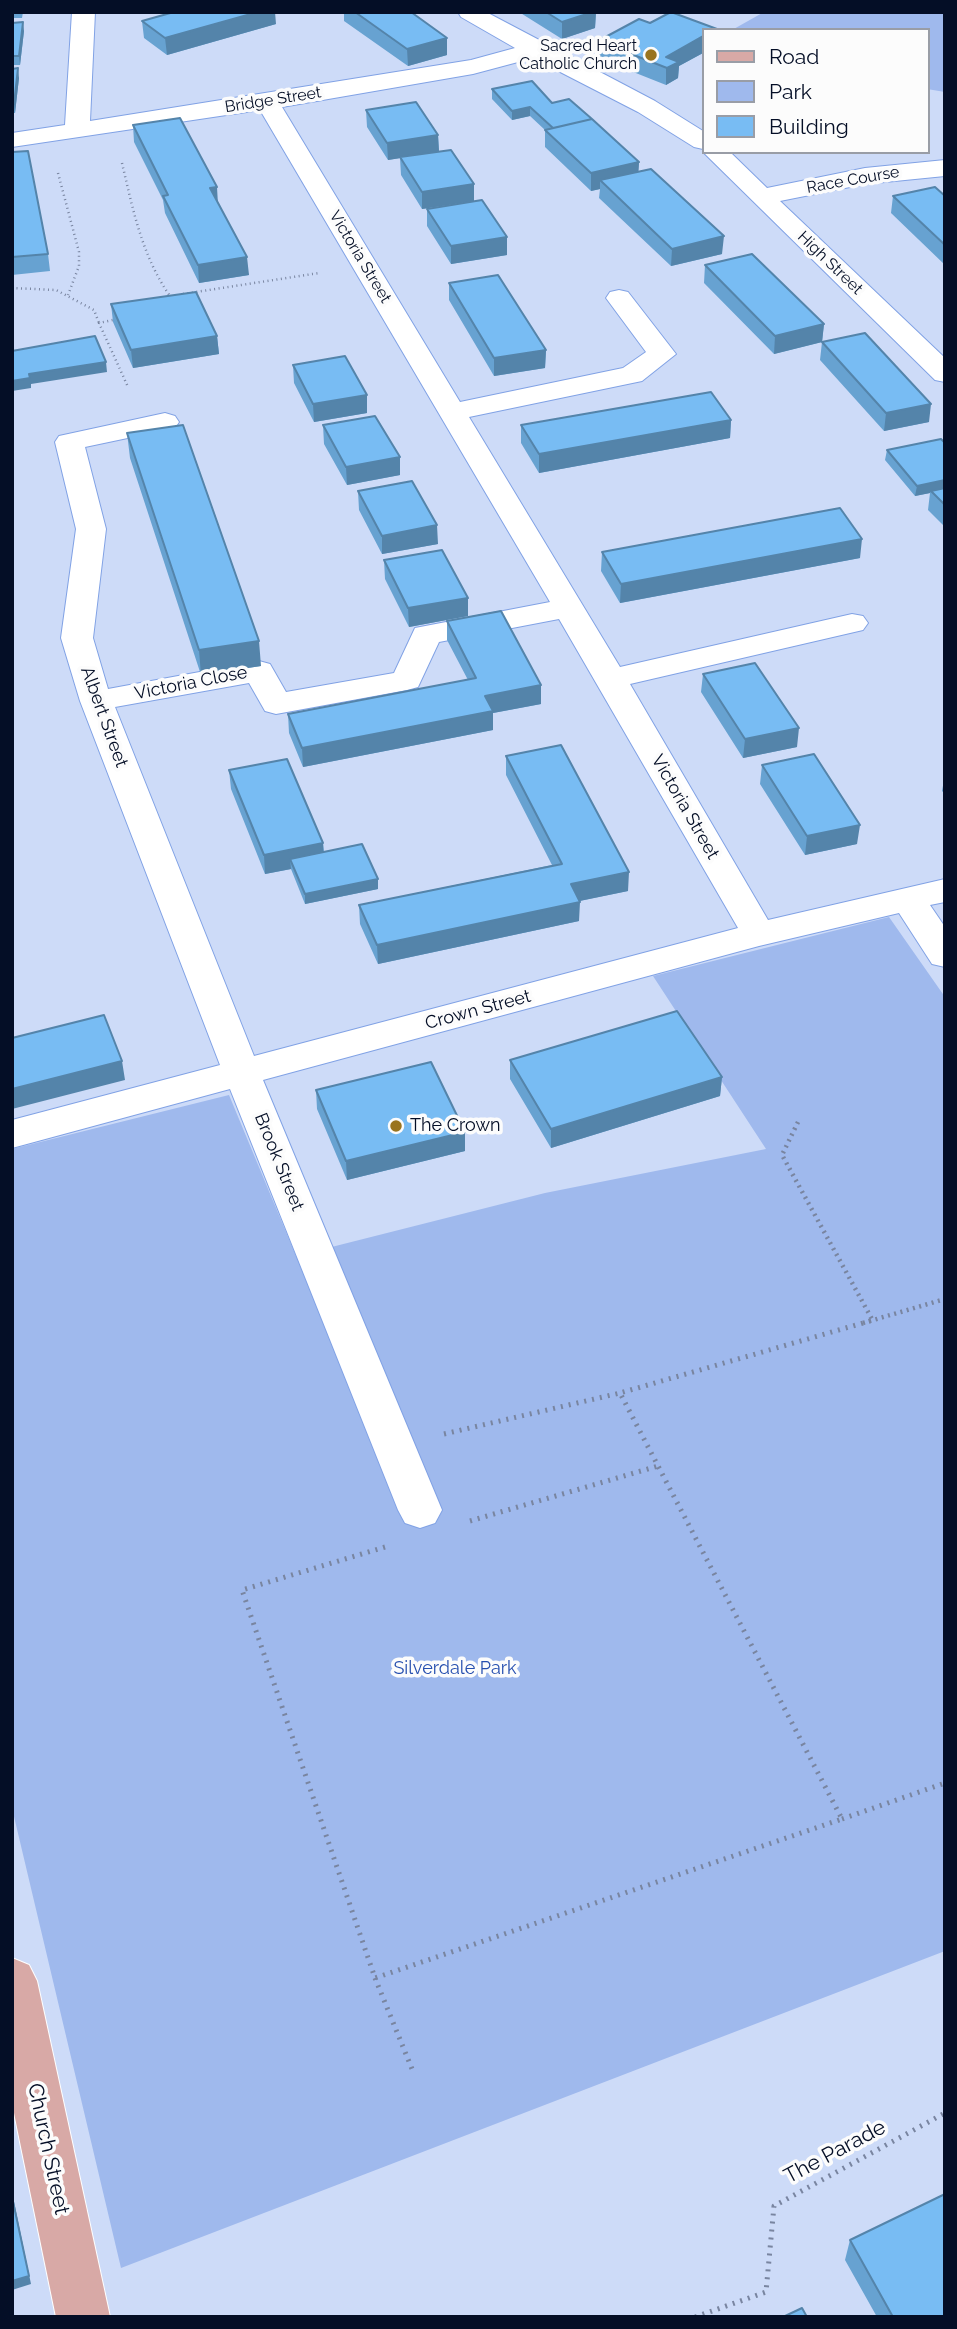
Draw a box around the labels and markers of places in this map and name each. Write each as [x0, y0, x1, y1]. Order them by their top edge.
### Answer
place label: Sacred Heart Catholic Church [519, 36, 637, 74]
marker: Sacred Heart Catholic Church [643, 47, 659, 63]
place label: The Crown [410, 1115, 501, 1137]
marker: The Crown [388, 1118, 404, 1134]

